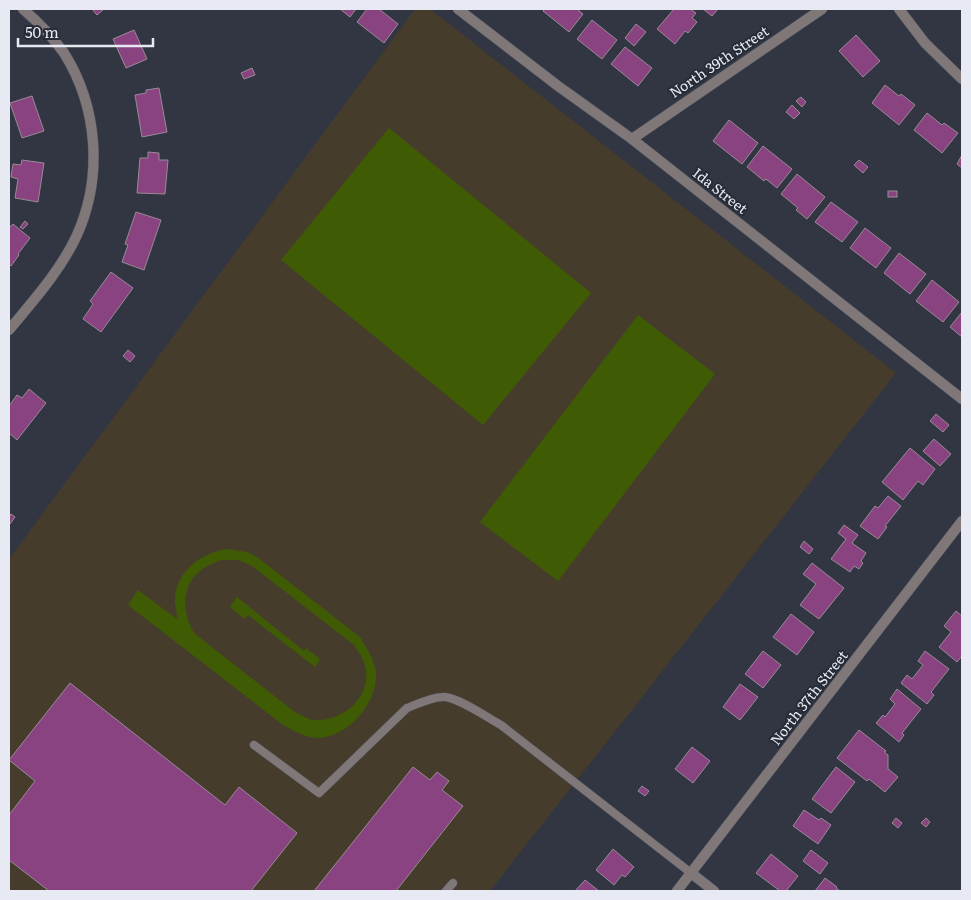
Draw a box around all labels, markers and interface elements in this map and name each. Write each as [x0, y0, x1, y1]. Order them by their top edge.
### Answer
scale bar [18, 15, 152, 47]
text: 50 m [25, 20, 59, 43]
street label: North 39th Street [665, 20, 772, 102]
street label: Ida Street [689, 162, 752, 218]
street label: North 37th Street [765, 645, 852, 749]

